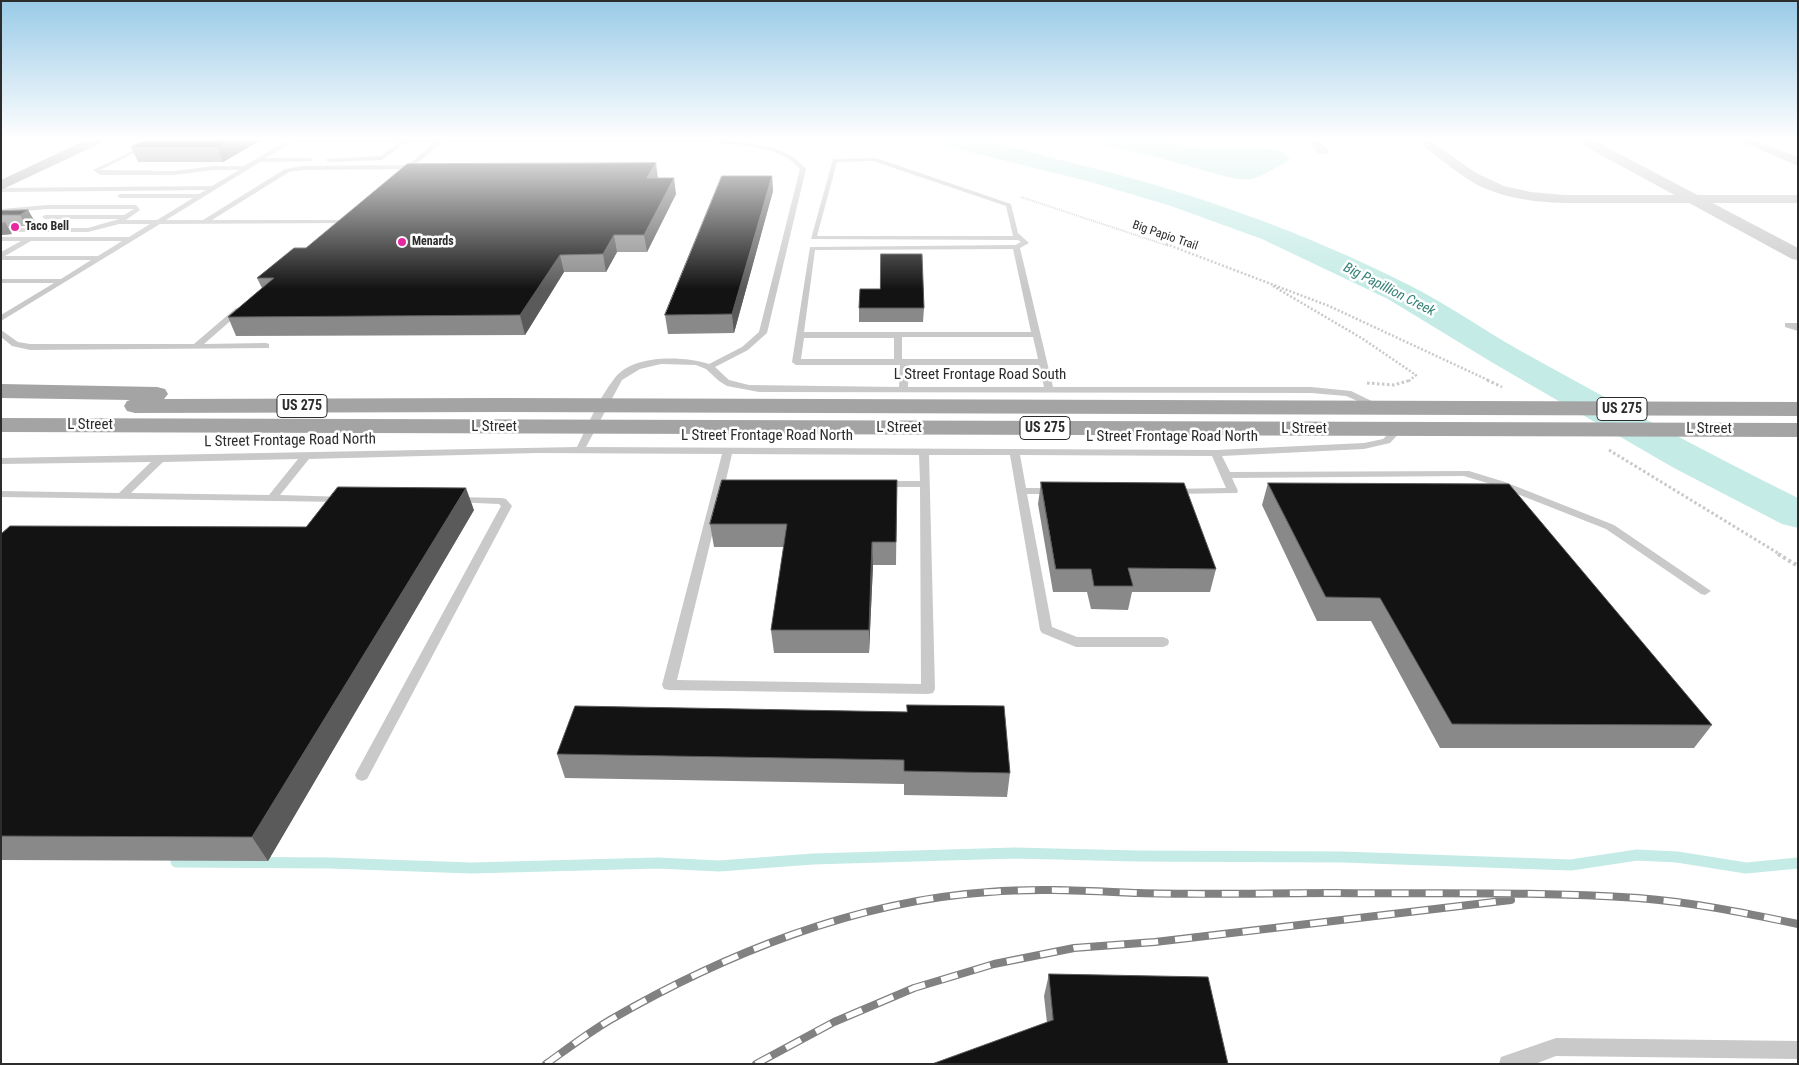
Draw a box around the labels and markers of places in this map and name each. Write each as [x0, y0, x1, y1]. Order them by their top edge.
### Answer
place label: Taco Bell [25, 220, 69, 234]
marker: Taco Bell [9, 221, 21, 233]
place label: Menards [412, 235, 454, 249]
marker: Menards [396, 236, 408, 248]

